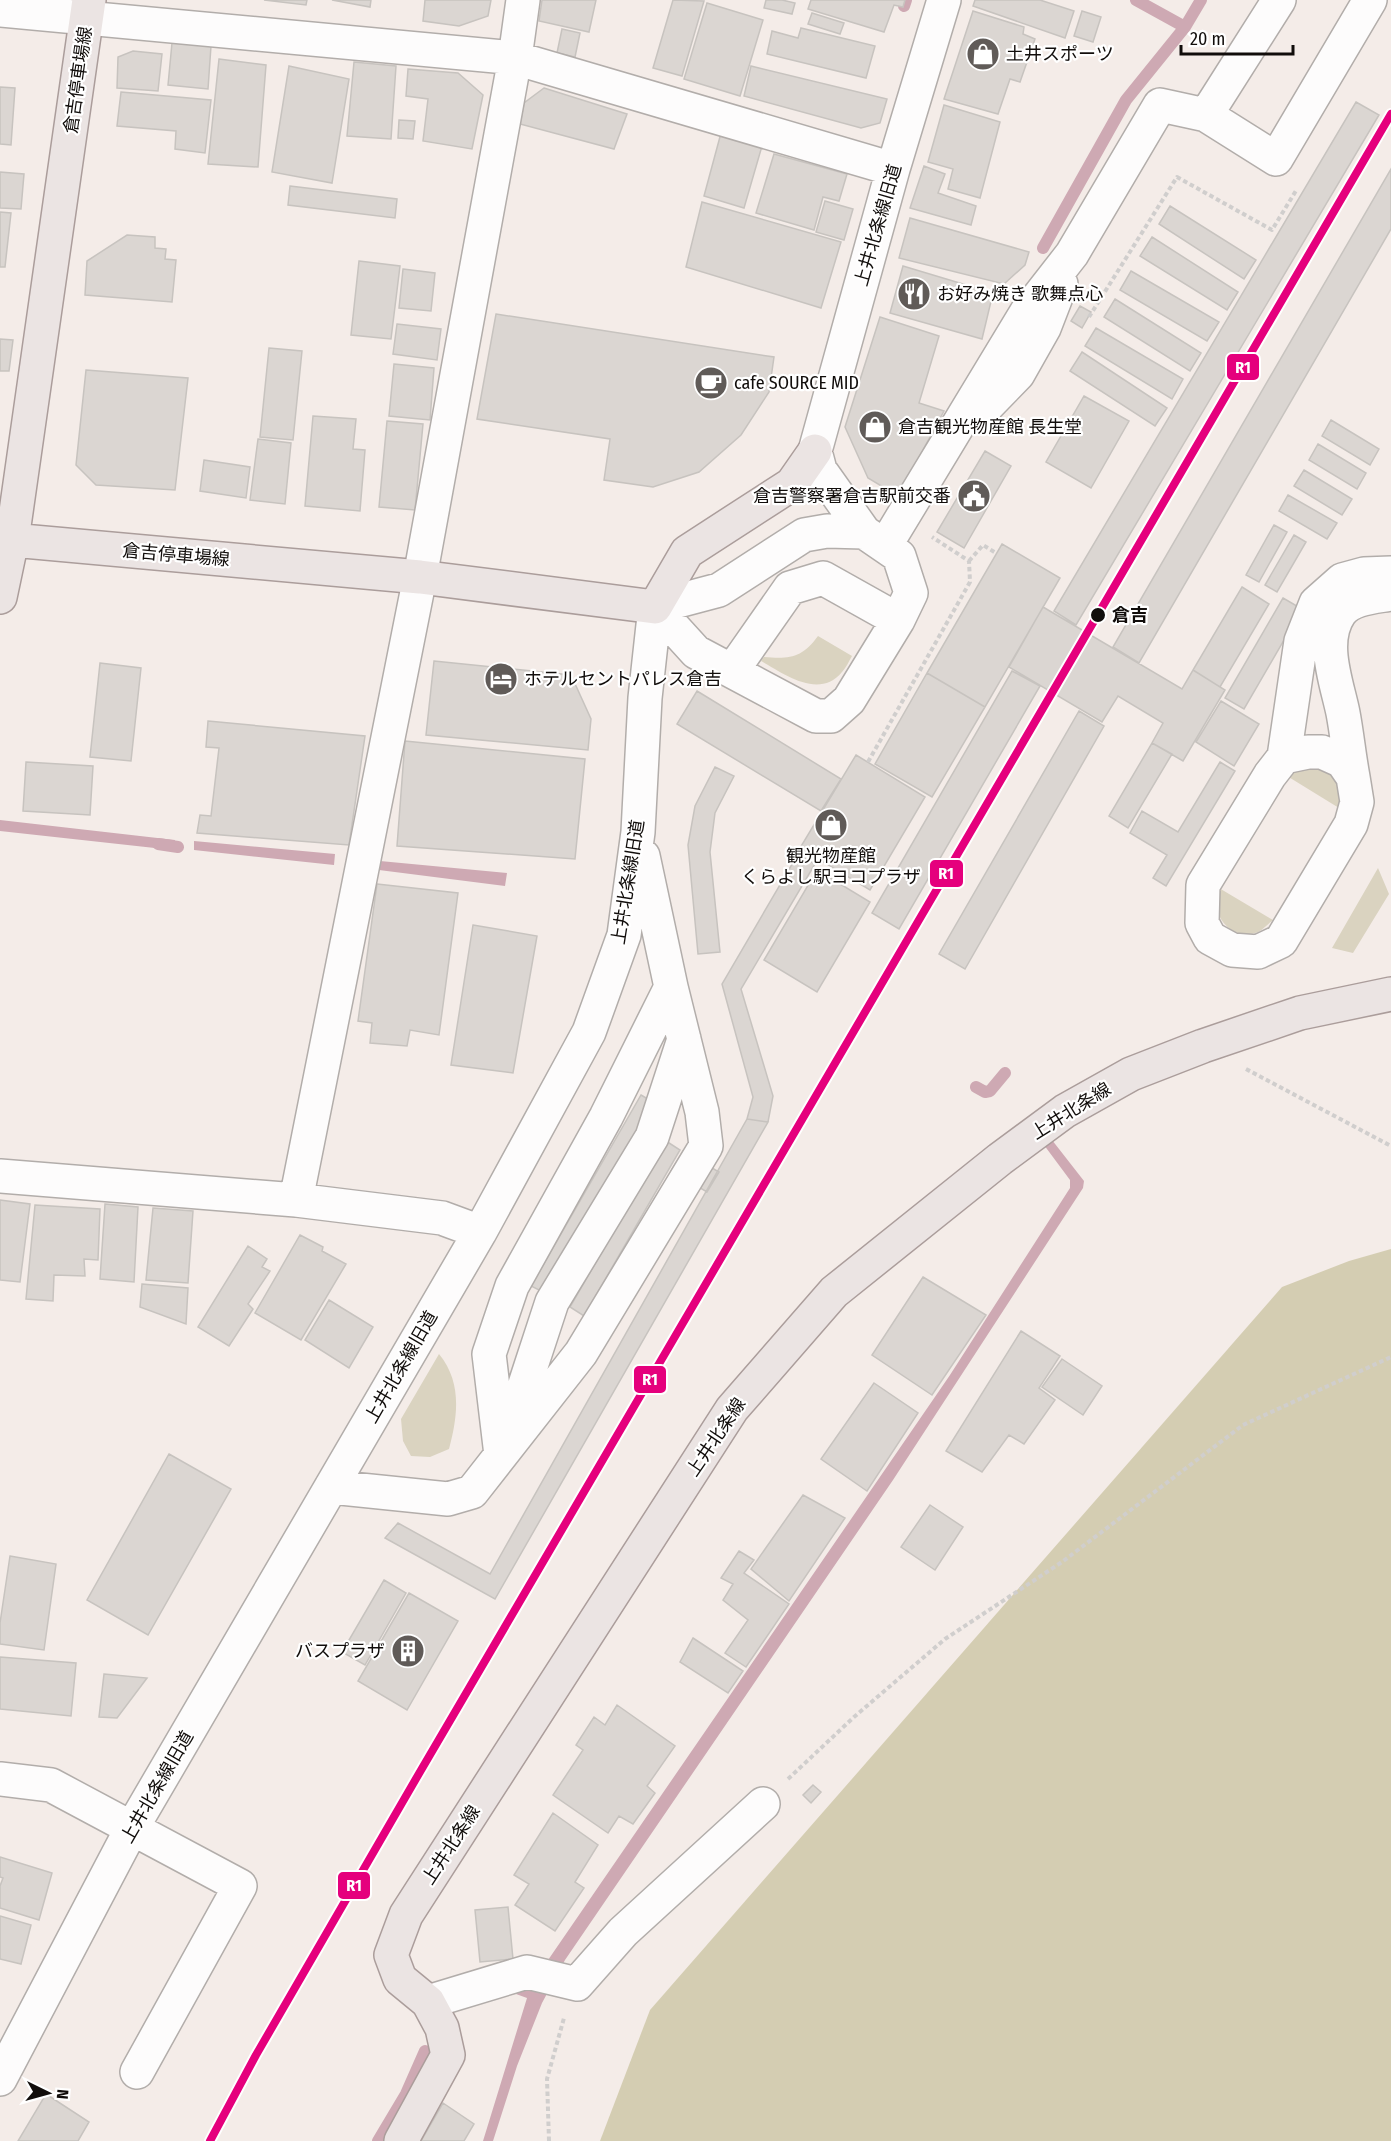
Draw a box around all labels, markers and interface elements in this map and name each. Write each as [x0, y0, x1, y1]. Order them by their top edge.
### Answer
scale bar [1181, 18, 1294, 56]
street label: 倉吉停車場線 [60, 25, 96, 135]
text: 20 m [1190, 28, 1225, 50]
shop icon: 土井スポーツ [965, 36, 1001, 72]
place label: 土井スポーツ [1006, 43, 1114, 65]
street label: 上井北条線旧道 [850, 161, 906, 289]
restaurant icon: お好み焼き 歌舞点心 [896, 276, 932, 312]
place label: お好み焼き 歌舞点心 [937, 283, 1103, 305]
line badge: R1 [1226, 353, 1260, 381]
text: R1 [1235, 358, 1251, 377]
cafe icon: cafe SOURCE MID [693, 365, 729, 401]
place label: cafe SOURCE MID [734, 372, 859, 394]
shop icon: 倉吉観光物産館 長生堂 [857, 409, 893, 445]
place label: 倉吉観光物産館 長生堂 [898, 416, 1082, 438]
public building icon: 倉吉警察署倉吉駅前交番 [956, 478, 992, 514]
place label: 倉吉警察署倉吉駅前交番 [753, 485, 951, 507]
street label: 倉吉停車場線 [121, 539, 231, 571]
place label: 倉吉 [1112, 604, 1148, 626]
marker: 倉吉 [1089, 606, 1107, 624]
hotel icon: ホテルセントパレス倉吉 [483, 661, 519, 697]
place label: ホテルセントパレス倉吉 [524, 668, 722, 690]
shop icon: 観光物産館 くらよし駅ヨコプラザ [813, 807, 849, 843]
street label: 上井北条線旧道 [607, 818, 649, 946]
place label: 観光物産館 くらよし駅ヨコプラザ [741, 845, 921, 888]
line badge: R1 [929, 859, 964, 888]
text: R1 [938, 864, 954, 883]
street label: 上井北条線 [1027, 1078, 1115, 1144]
street label: 上井北条線旧道 [360, 1307, 442, 1427]
line badge: R1 [633, 1365, 667, 1394]
text: R1 [642, 1370, 658, 1389]
street label: 上井北条線 [682, 1394, 750, 1480]
building icon: バスプラザ [390, 1633, 426, 1669]
place label: バスプラザ [295, 1640, 385, 1662]
street label: 上井北条線旧道 [116, 1727, 198, 1847]
street label: 上井北条線 [417, 1801, 485, 1889]
line badge: R1 [337, 1871, 371, 1900]
text: R1 [346, 1876, 362, 1895]
north arrow [18, 2063, 78, 2123]
text: N [53, 2089, 72, 2100]

